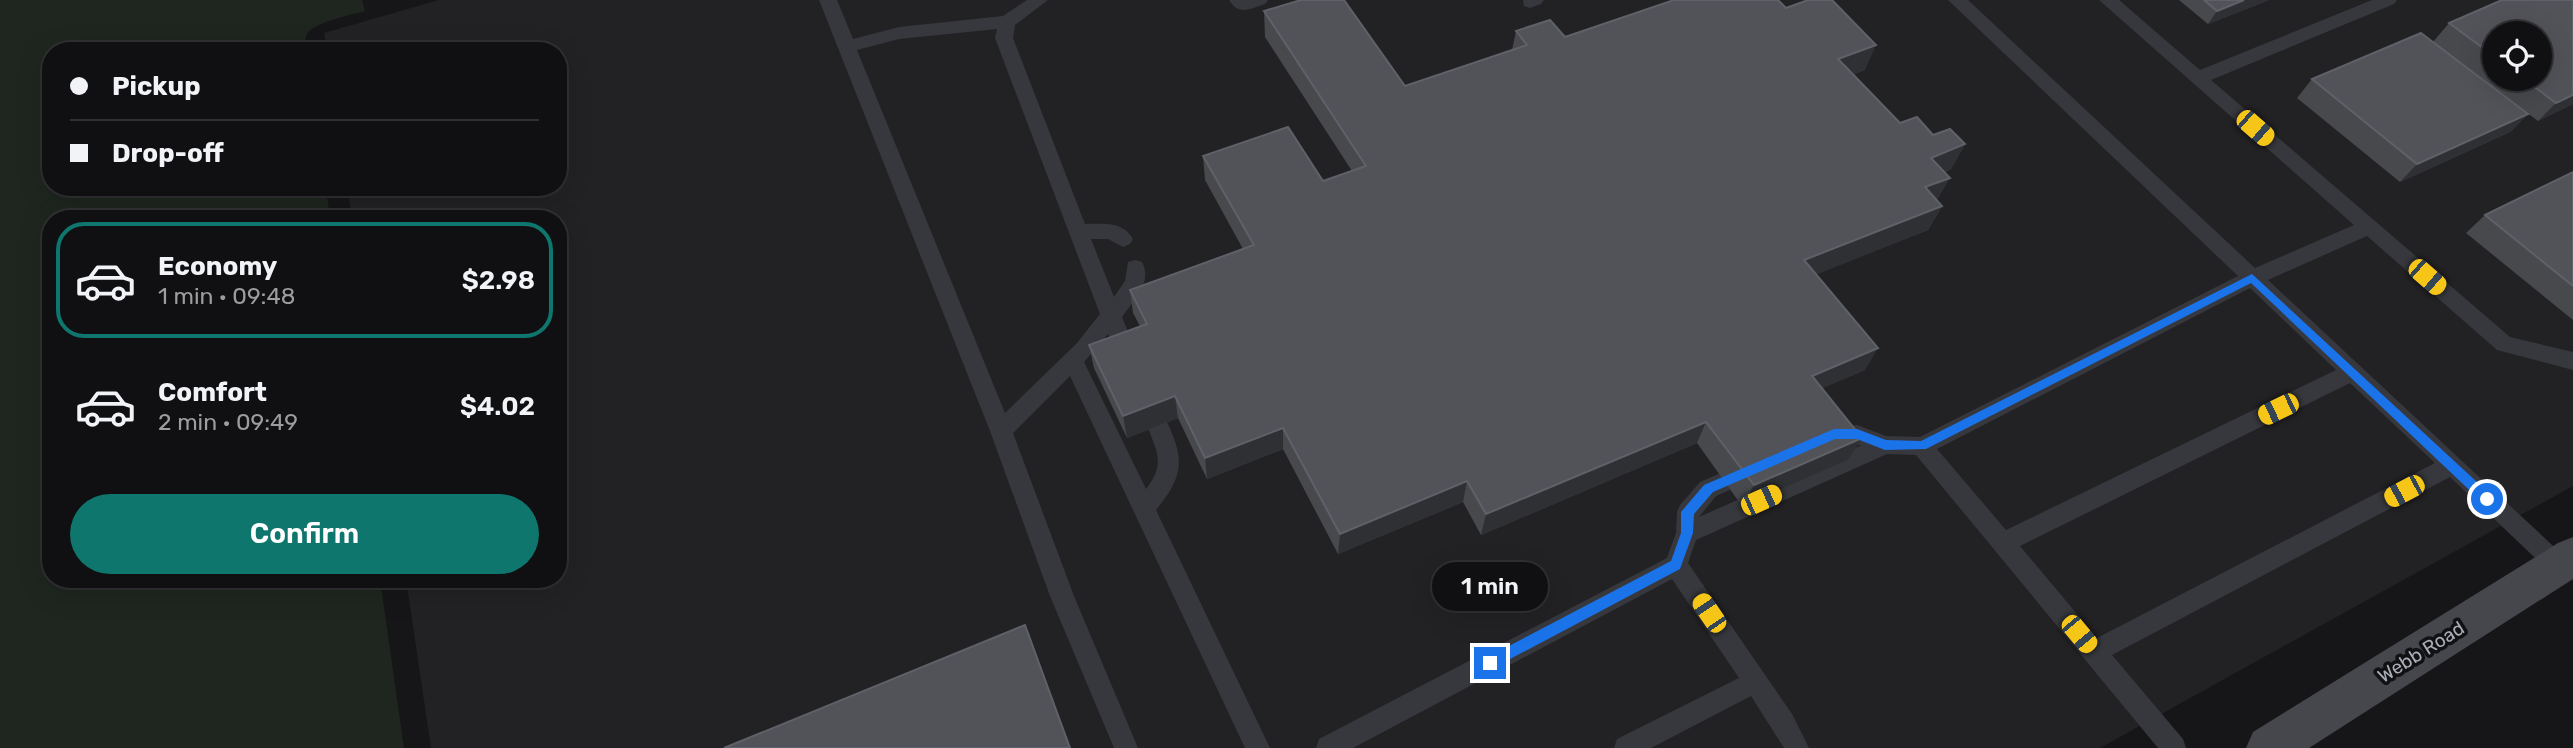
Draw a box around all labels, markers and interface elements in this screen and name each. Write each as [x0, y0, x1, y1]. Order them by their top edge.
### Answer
map controls [2482, 21, 2552, 91]
button: locate [2482, 21, 2552, 91]
text: Pickup [112, 71, 201, 102]
car [2233, 106, 2278, 150]
text: Drop-off [112, 138, 224, 169]
icon: car [74, 249, 137, 312]
text: Economy [158, 251, 277, 282]
car [2405, 255, 2450, 299]
text: $2.98 [462, 265, 535, 296]
text: 1 min · 09:48 [158, 282, 295, 310]
icon: car [74, 375, 137, 438]
text: Comfort [158, 377, 267, 408]
car [2255, 390, 2302, 428]
text: $4.02 [460, 391, 535, 422]
text: 2 min · 09:49 [158, 408, 298, 436]
car [2381, 472, 2428, 510]
car [1738, 482, 1785, 518]
route start [2471, 483, 2503, 515]
button: Confirm [70, 494, 539, 574]
callout: 1 min [1432, 562, 1548, 610]
text: 1 min [1461, 572, 1519, 600]
car [1689, 590, 1730, 636]
car [2058, 611, 2101, 657]
street label: Webb Road [2373, 616, 2469, 688]
route end [1474, 647, 1506, 679]

